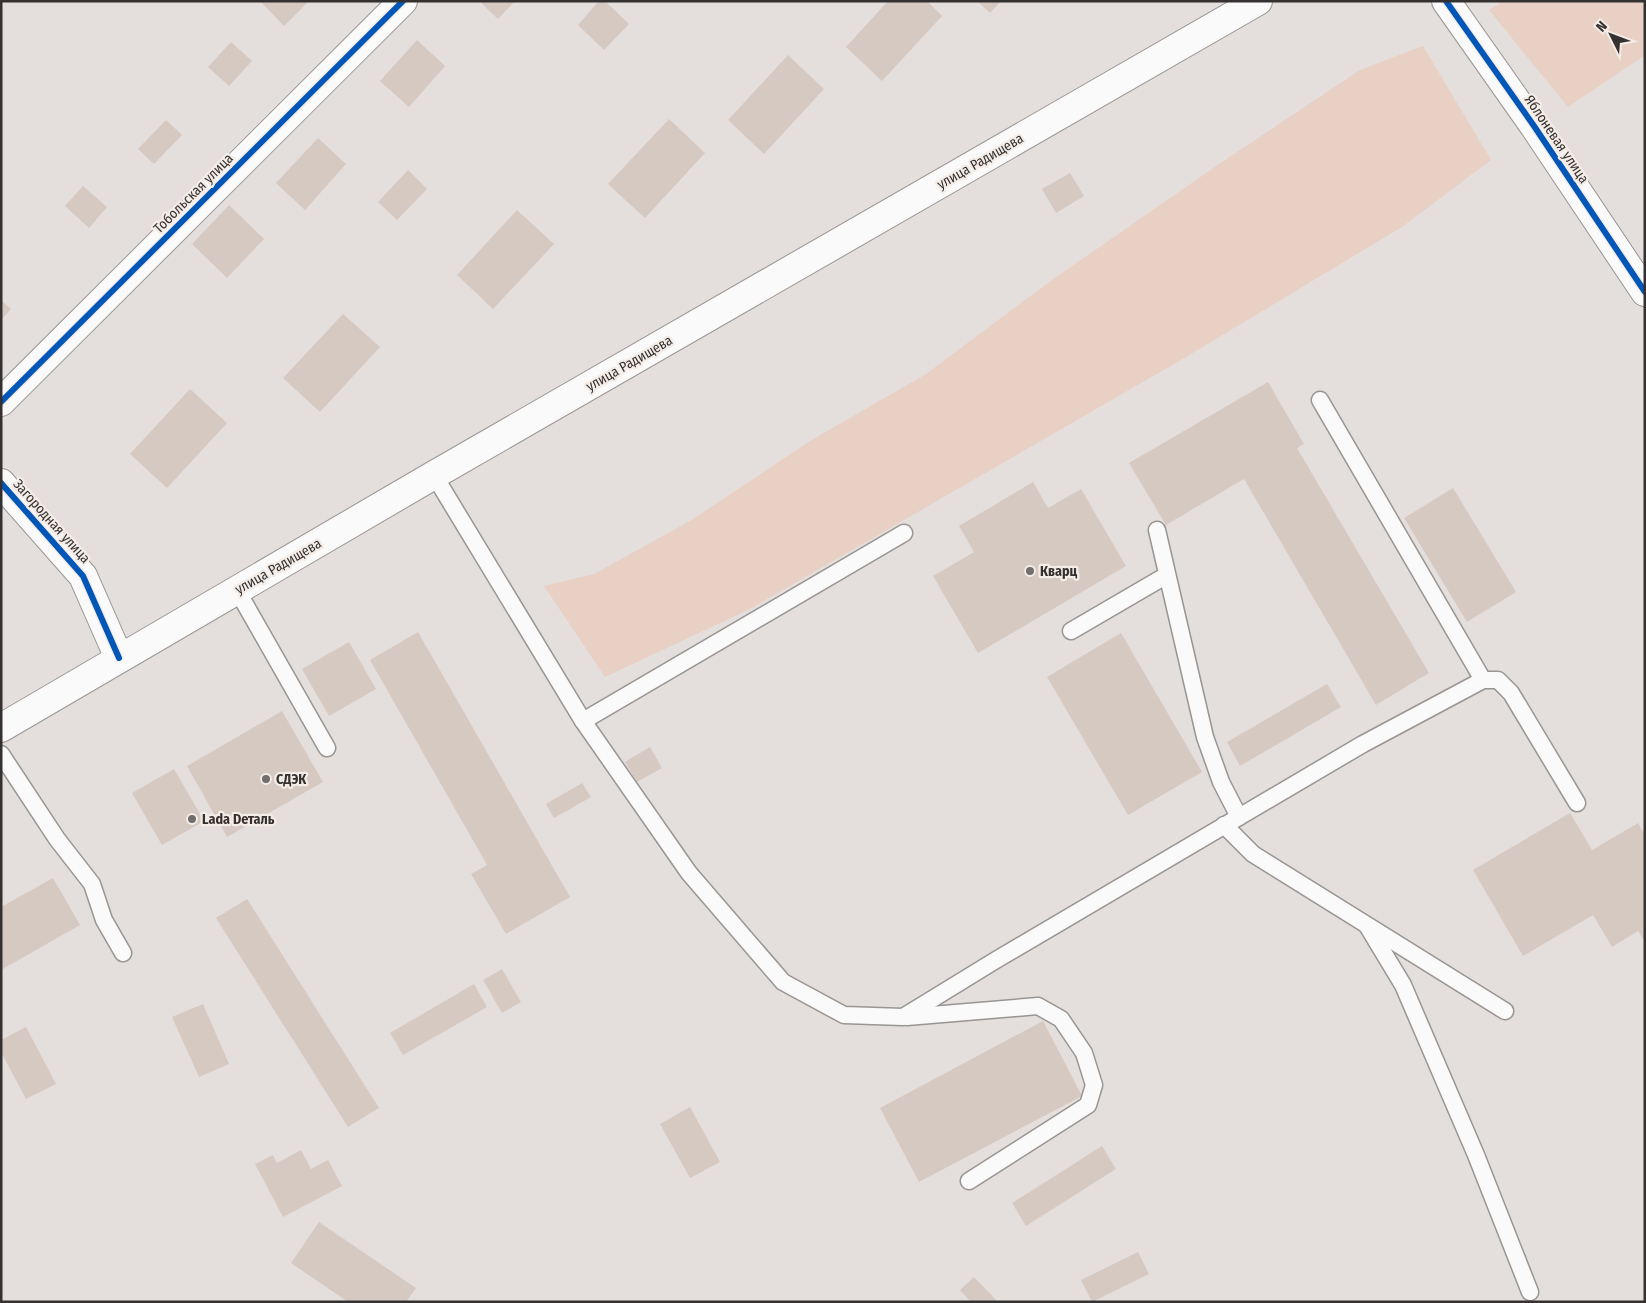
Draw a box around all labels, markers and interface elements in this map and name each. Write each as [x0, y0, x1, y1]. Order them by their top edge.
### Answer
north arrow [1586, 10, 1636, 60]
text: N [1593, 18, 1611, 35]
street label: Яблоневая улица [1521, 92, 1592, 187]
street label: улица Радищева [934, 130, 1027, 193]
street label: Тобольская улица [150, 150, 237, 237]
street label: улица Радищева [583, 332, 676, 395]
street label: Загородная улица [9, 476, 94, 567]
street label: улица Радищева [232, 535, 325, 598]
place label: Кварц [1040, 563, 1078, 580]
marker: Кварц [1024, 565, 1036, 577]
place label: СДЭК [276, 771, 307, 788]
marker: СДЭК [260, 773, 272, 785]
place label: Lada Dеталь [202, 811, 275, 828]
marker: Lada Dеталь [186, 813, 198, 825]

